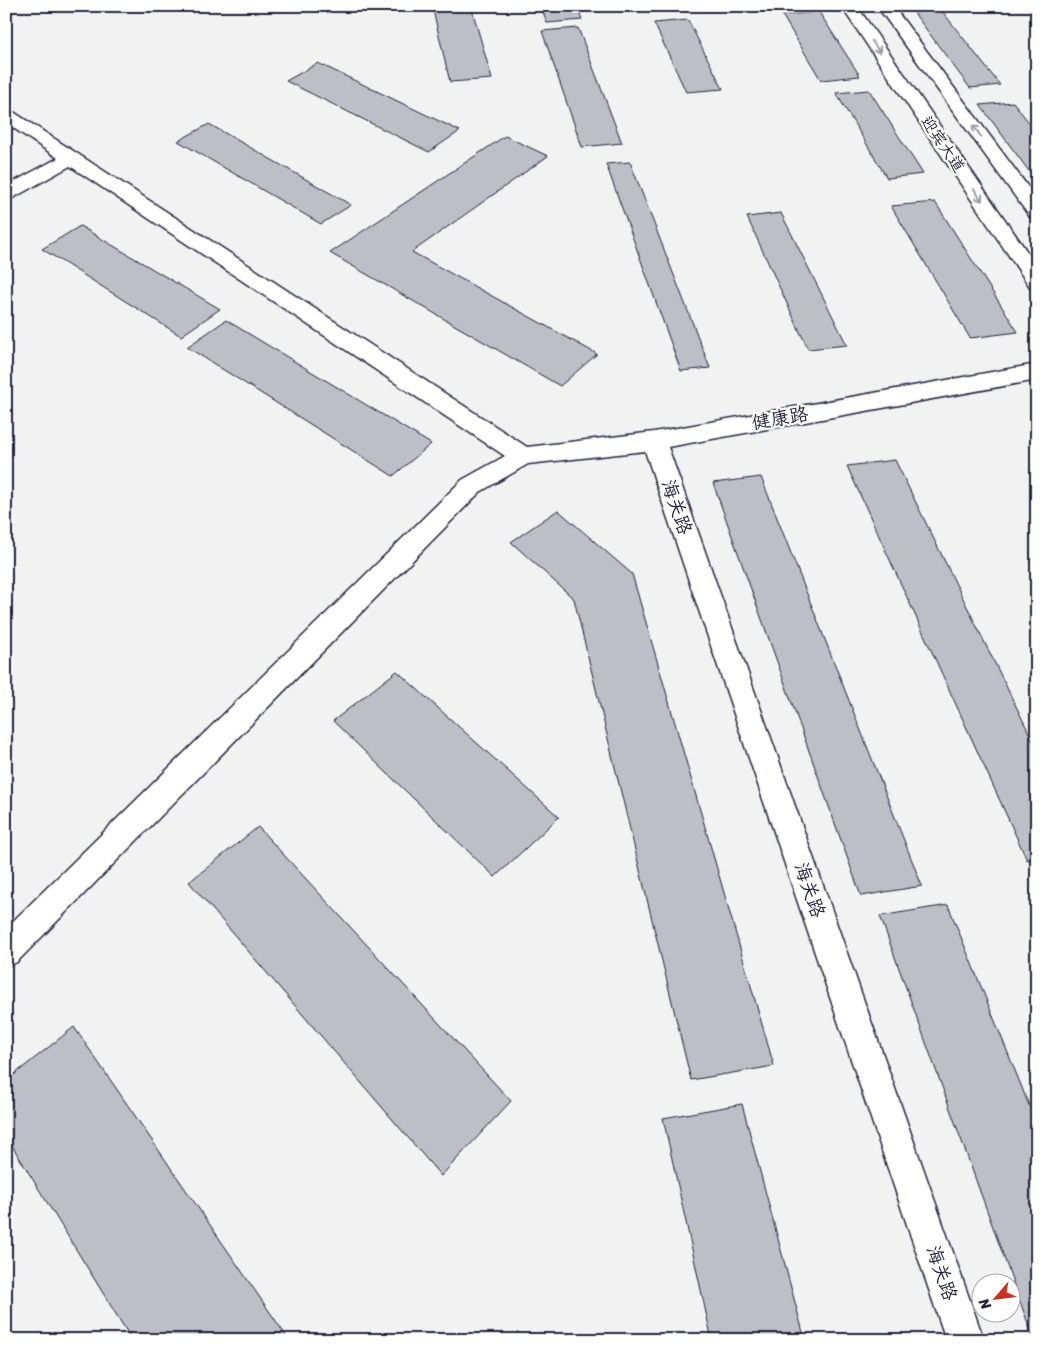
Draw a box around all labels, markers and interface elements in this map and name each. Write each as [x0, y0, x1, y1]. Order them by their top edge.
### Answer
one-way arrow [871, 39, 881, 53]
street label: 迎宾大道 [913, 109, 973, 179]
one-way arrow [972, 124, 982, 138]
one-way arrow [973, 188, 983, 202]
street label: 健康路 [749, 397, 811, 439]
street label: 海关路 [652, 475, 702, 539]
street label: 海关路 [785, 858, 835, 922]
street label: 海关路 [917, 1241, 967, 1305]
north arrow [970, 1274, 1020, 1324]
text: N [972, 1293, 999, 1315]

